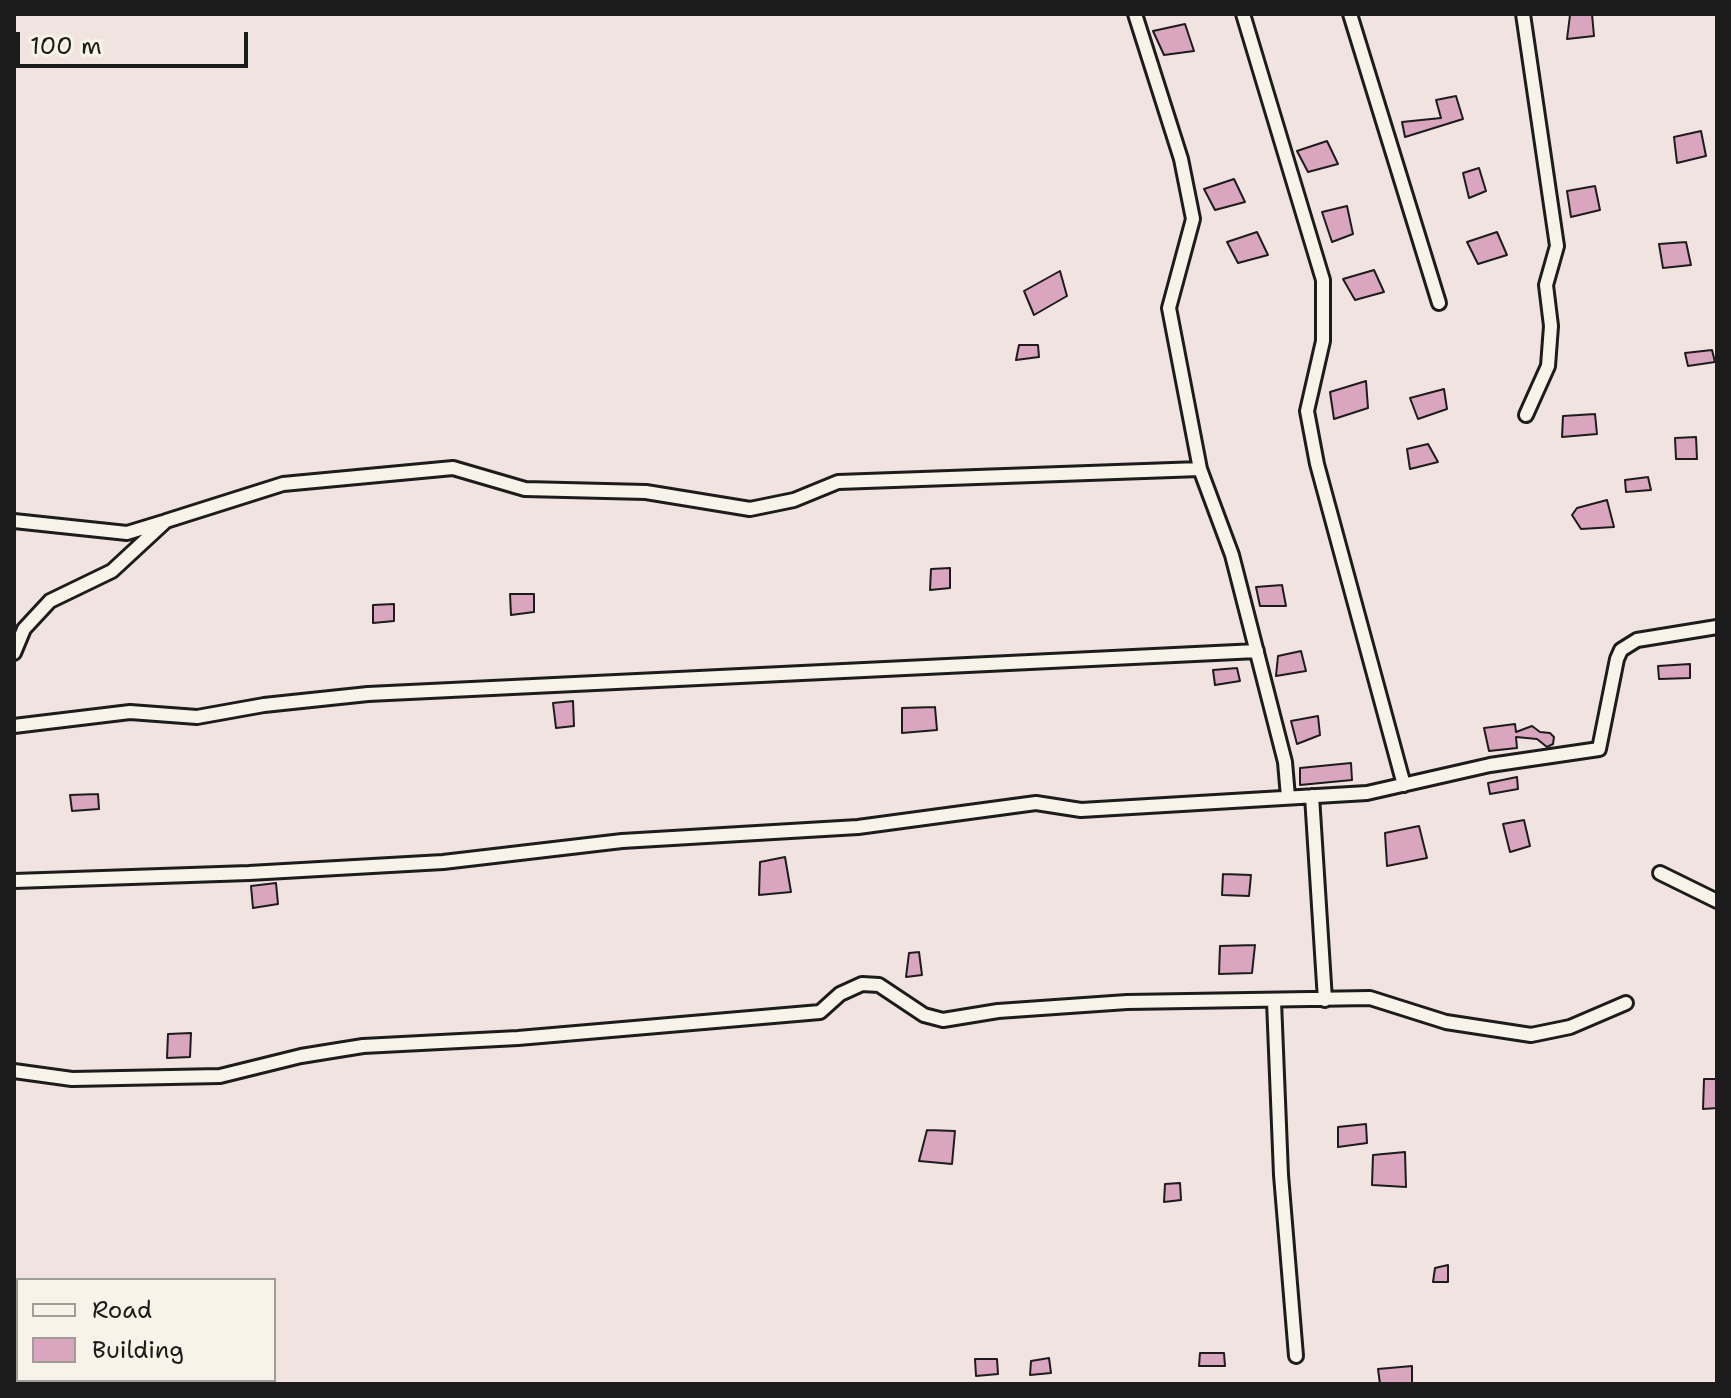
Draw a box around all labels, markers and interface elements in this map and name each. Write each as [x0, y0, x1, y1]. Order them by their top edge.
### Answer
scale bar [20, 16, 252, 66]
text: 100 m [30, 30, 102, 62]
legend [16, 1278, 276, 1382]
text: Road [92, 1294, 152, 1326]
text: Building [92, 1334, 184, 1366]

